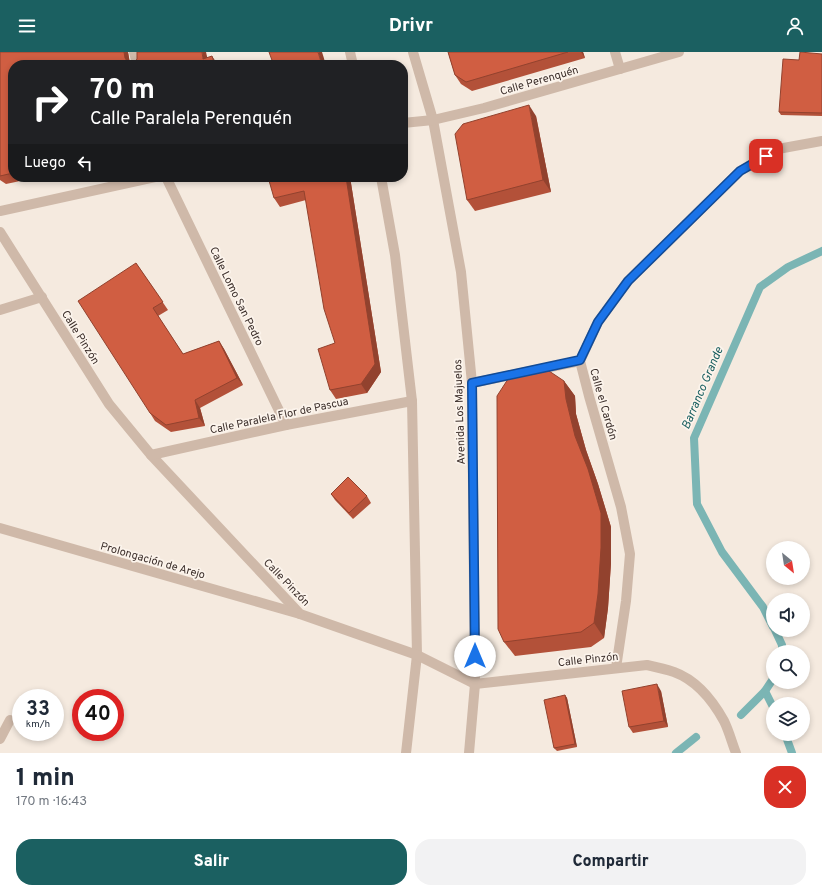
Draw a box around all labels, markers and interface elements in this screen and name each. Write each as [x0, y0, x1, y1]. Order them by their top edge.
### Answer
icon: menu [16, 15, 38, 37]
text: Drivr [389, 15, 433, 38]
icon: person [784, 15, 806, 37]
street label: Calle Perenquén [498, 63, 580, 99]
text: 70 m [90, 73, 155, 109]
icon: right [24, 76, 76, 128]
text: Calle Paralela Perenquén [90, 108, 292, 131]
pin [749, 139, 783, 173]
icon: arrive [755, 145, 777, 167]
icon: left [74, 152, 96, 174]
text: Luego [24, 154, 66, 173]
street label: Calle Lomo San Pedro [206, 245, 266, 348]
street label: Calle Pinzón [58, 308, 102, 367]
water label: Barranco Grande [678, 344, 728, 432]
street label: Avenida Los Majuelos [451, 359, 469, 465]
street label: Calle el Cardón [586, 367, 620, 442]
street label: Calle Paralela Flor de Pascua [209, 394, 350, 438]
street label: Prolongación de Arejo [99, 539, 207, 583]
north arrow [766, 541, 810, 585]
map controls [766, 541, 810, 741]
street label: Calle Pinzón [260, 556, 312, 609]
button: sound [766, 593, 810, 637]
position arrow [454, 635, 496, 677]
button: search [766, 645, 810, 689]
street label: Calle Pinzón [557, 650, 619, 670]
speed limit sign: 40 [72, 689, 124, 741]
text: 33 [26, 697, 50, 723]
button: layers [766, 697, 810, 741]
text: km/h [26, 718, 50, 731]
text: 1 min [16, 764, 75, 794]
button: close [764, 766, 806, 808]
text: 170 m · 16:43 [16, 794, 87, 810]
button: Salir [16, 839, 407, 885]
button: Compartir [415, 839, 806, 885]

